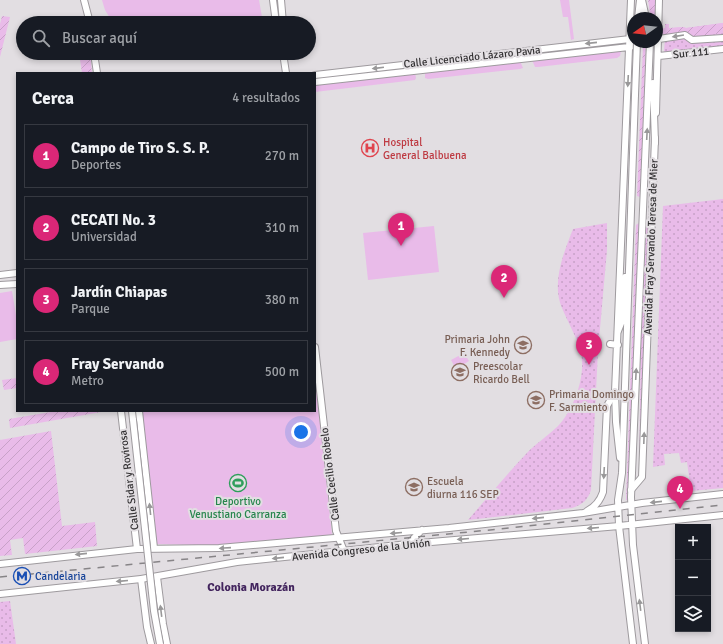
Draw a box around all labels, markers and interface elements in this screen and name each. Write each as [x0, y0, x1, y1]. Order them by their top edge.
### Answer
north arrow [627, 12, 663, 48]
search box [16, 16, 316, 60]
icon: search [30, 27, 52, 49]
text: Buscar aquí [62, 29, 137, 47]
one-way arrow [672, 33, 684, 39]
one-way arrow [585, 40, 597, 47]
street label: Calle Licenciado Lázaro Pavia [403, 43, 542, 71]
street label: Sur 111 [672, 45, 710, 61]
one-way arrow [372, 65, 384, 71]
one-way arrow [625, 75, 631, 88]
text: Cerca [32, 88, 74, 109]
text: 4 resultados [232, 90, 300, 106]
one-way arrow [643, 128, 650, 140]
place label: Hospital General Balbuena [383, 136, 467, 162]
hospital icon: Hospital General Balbuena [360, 138, 380, 158]
text: Campo de Tiro S. S. P. [71, 139, 210, 157]
text: 1 [42, 148, 50, 164]
text: 270 m [265, 148, 299, 164]
text: Deportes [71, 157, 121, 173]
street label: Avenida Fray Servando Teresa de Mier [641, 159, 661, 335]
text: CECATI No. 3 [71, 211, 156, 229]
pin: 1 [388, 213, 414, 246]
text: 2 [42, 220, 50, 236]
text: 310 m [265, 220, 299, 236]
text: Universidad [71, 229, 137, 245]
pin: 2 [491, 265, 517, 298]
text: Jardín Chiapas [71, 283, 167, 301]
text: 3 [42, 292, 50, 308]
text: 380 m [265, 292, 299, 308]
text: Parque [71, 301, 110, 317]
pin: 3 [576, 332, 602, 365]
place label: Primaria John F. Kennedy [445, 333, 511, 359]
school or university icon: Primaria John F. Kennedy [513, 335, 533, 355]
text: Fray Servando [71, 355, 164, 373]
place label: Preescolar Ricardo Bell [473, 360, 530, 386]
school or university icon: Preescolar Ricardo Bell [450, 362, 470, 382]
text: 4 [42, 364, 50, 380]
text: 500 m [265, 364, 299, 380]
one-way arrow [633, 368, 640, 380]
text: Metro [71, 373, 104, 389]
place label: Primaria Domingo F. Sarmiento [549, 388, 634, 414]
school or university icon: Primaria Domingo F. Sarmiento [526, 390, 546, 410]
your location [291, 422, 311, 442]
street label: Calle Cecilio Robelo [318, 427, 342, 521]
street label: Calle Sidar y Rovirosa [116, 429, 142, 531]
one-way arrow [640, 432, 647, 444]
one-way arrow [601, 467, 608, 479]
sports icon: Deportivo Venustiano Carranza [228, 473, 248, 493]
place label: Escuela diurna 116 SEP [427, 475, 499, 501]
pin: 4 [667, 476, 693, 509]
school or university icon: Escuela diurna 116 SEP [404, 477, 424, 497]
place label: Deportivo Venustiano Carranza [190, 495, 287, 521]
one-way arrow [650, 498, 662, 505]
one-way arrow [147, 503, 153, 515]
one-way arrow [532, 515, 544, 521]
map controls [675, 524, 711, 632]
button: + [675, 524, 711, 560]
one-way arrow [587, 525, 599, 531]
one-way arrow [390, 529, 402, 536]
street label: Avenida Congreso de la Unión [291, 536, 431, 564]
one-way arrow [457, 536, 470, 543]
one-way arrow [219, 544, 231, 551]
one-way arrow [75, 551, 87, 557]
one-way arrow [272, 555, 284, 561]
button: − [675, 560, 711, 596]
metro station icon: Candelaria [12, 566, 32, 586]
place label: Candelaria [35, 570, 87, 583]
one-way arrow [116, 578, 128, 585]
district label: Colonia Morazán [207, 580, 295, 595]
button: layers [675, 596, 711, 632]
one-way arrow [637, 599, 644, 611]
one-way arrow [158, 605, 164, 617]

